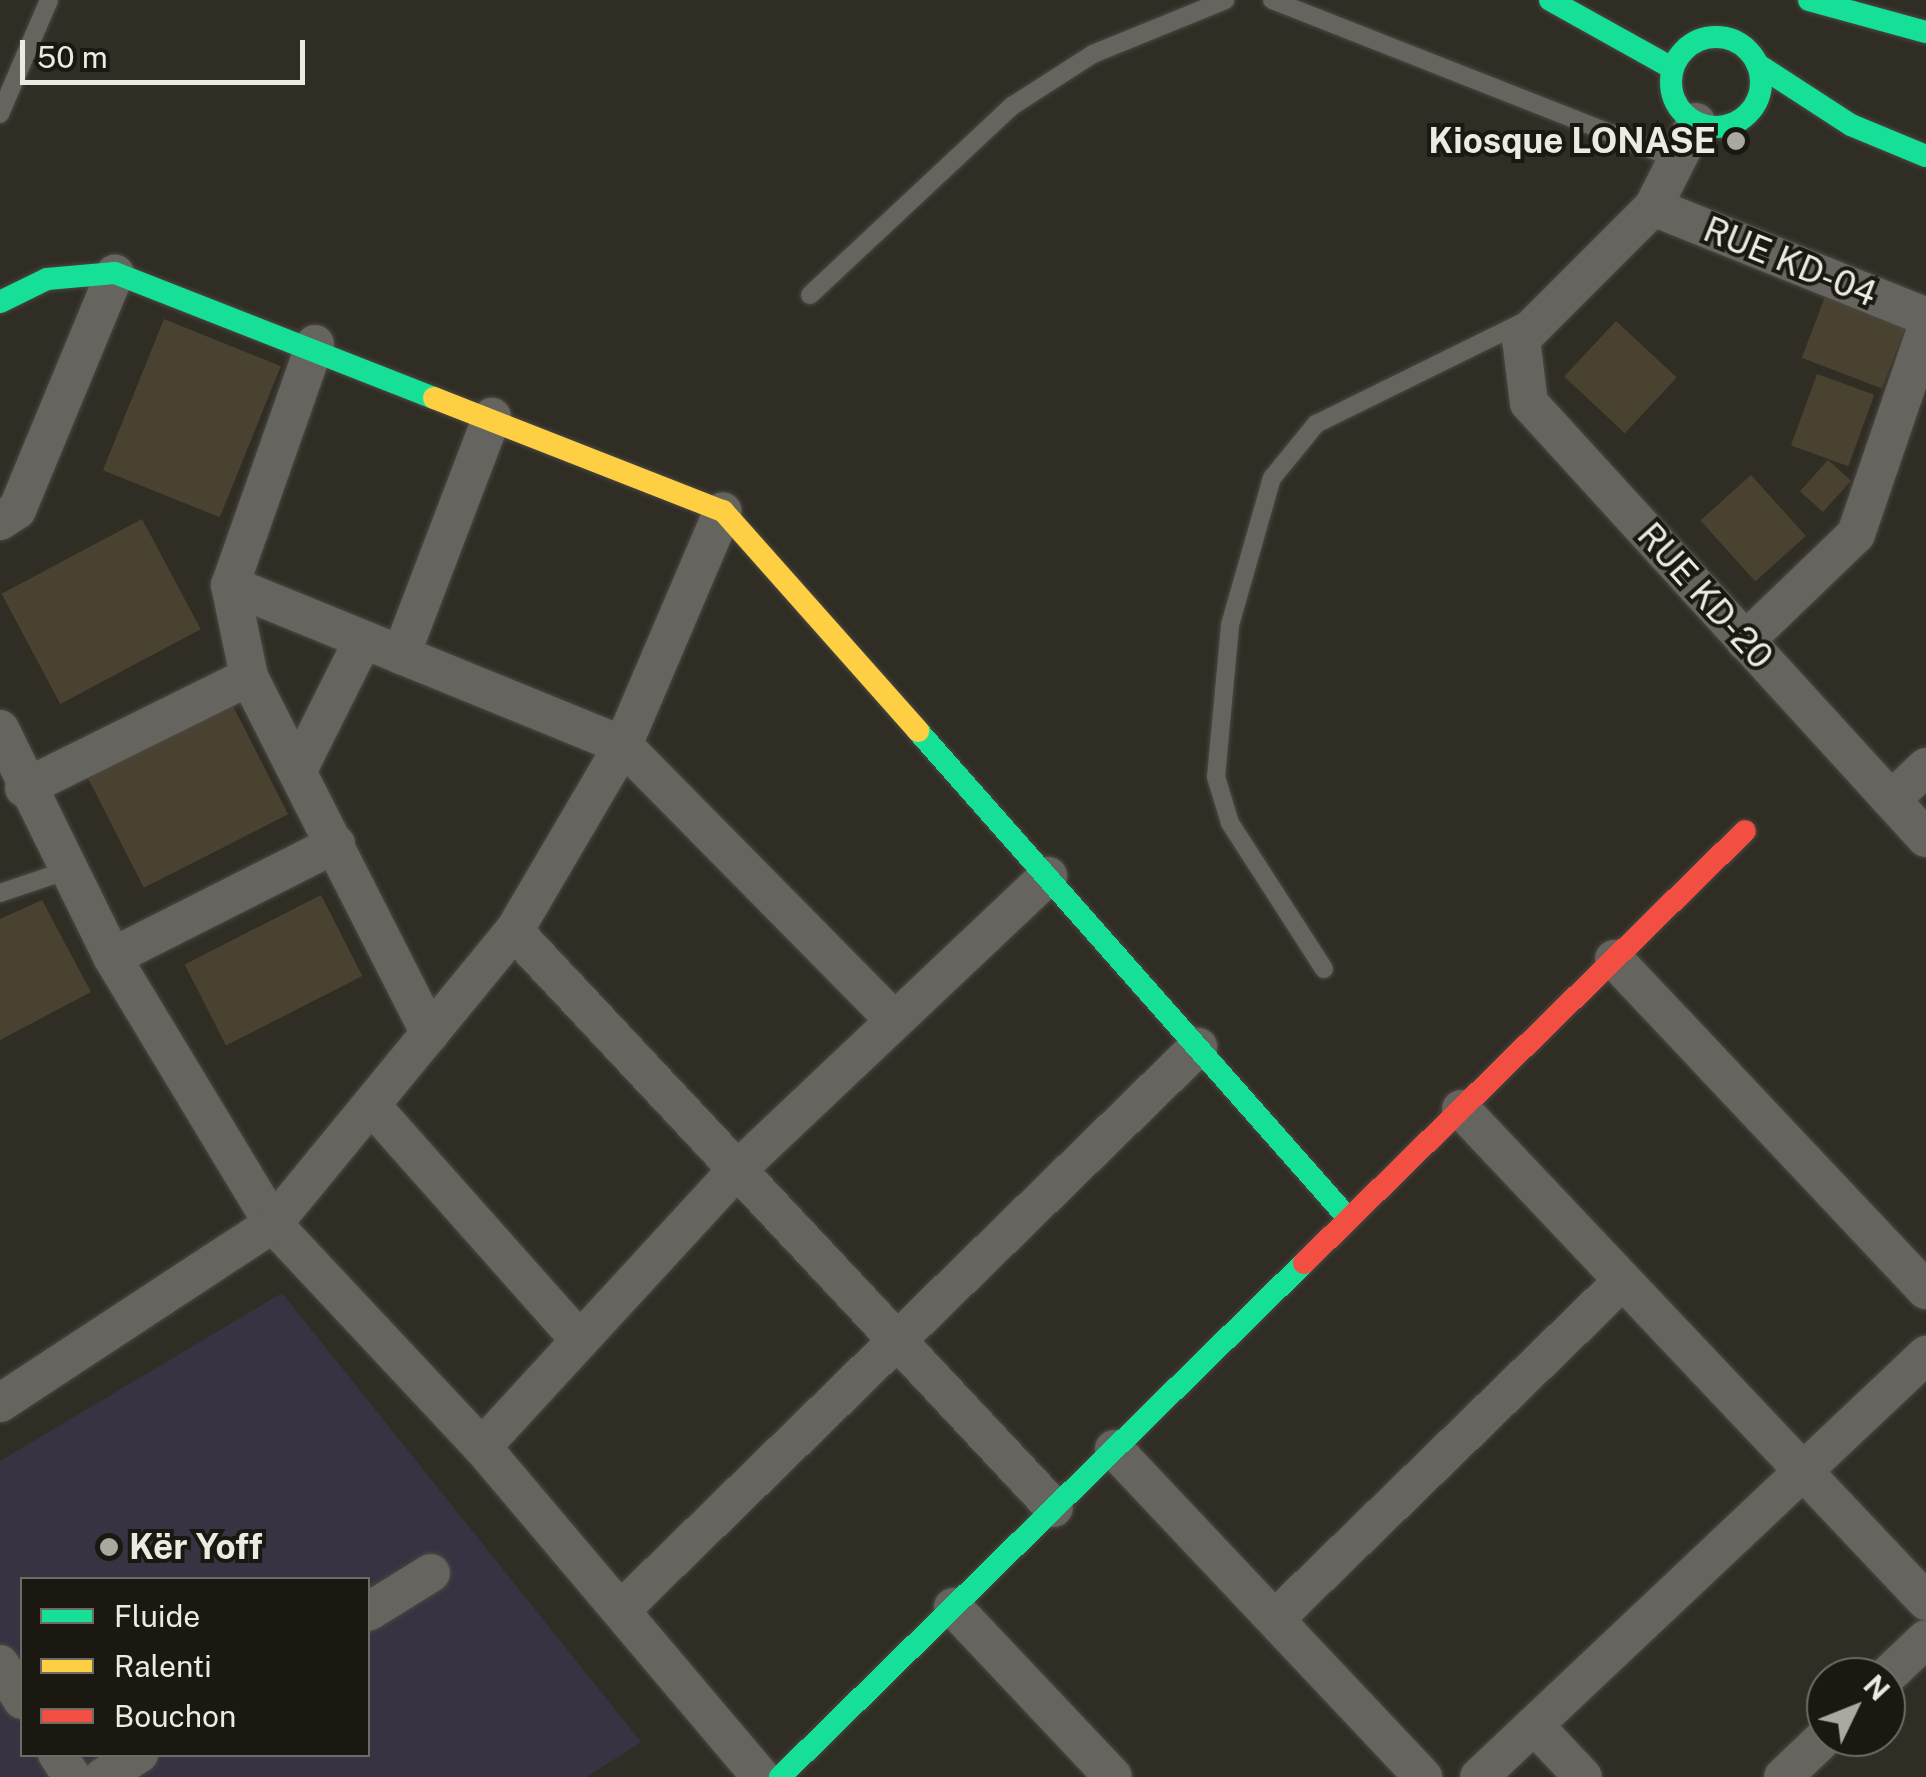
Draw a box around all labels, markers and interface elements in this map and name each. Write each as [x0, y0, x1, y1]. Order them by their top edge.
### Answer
scale bar [25, 20, 310, 82]
text: 50 m [37, 39, 108, 75]
place label: Kiosque LONASE [1428, 120, 1716, 162]
marker: Kiosque LONASE [1725, 130, 1747, 152]
street label: RUE KD-04 [1698, 208, 1882, 316]
street label: RUE KD-20 [1629, 515, 1781, 677]
place label: Kër Yoff [129, 1526, 263, 1568]
marker: Kër Yoff [98, 1536, 120, 1558]
legend [20, 1577, 370, 1757]
text: Fluide [114, 1598, 200, 1634]
text: Ralenti [114, 1648, 212, 1684]
north arrow [1806, 1657, 1906, 1757]
text: N [1857, 1668, 1896, 1707]
text: Bouchon [114, 1698, 236, 1734]

